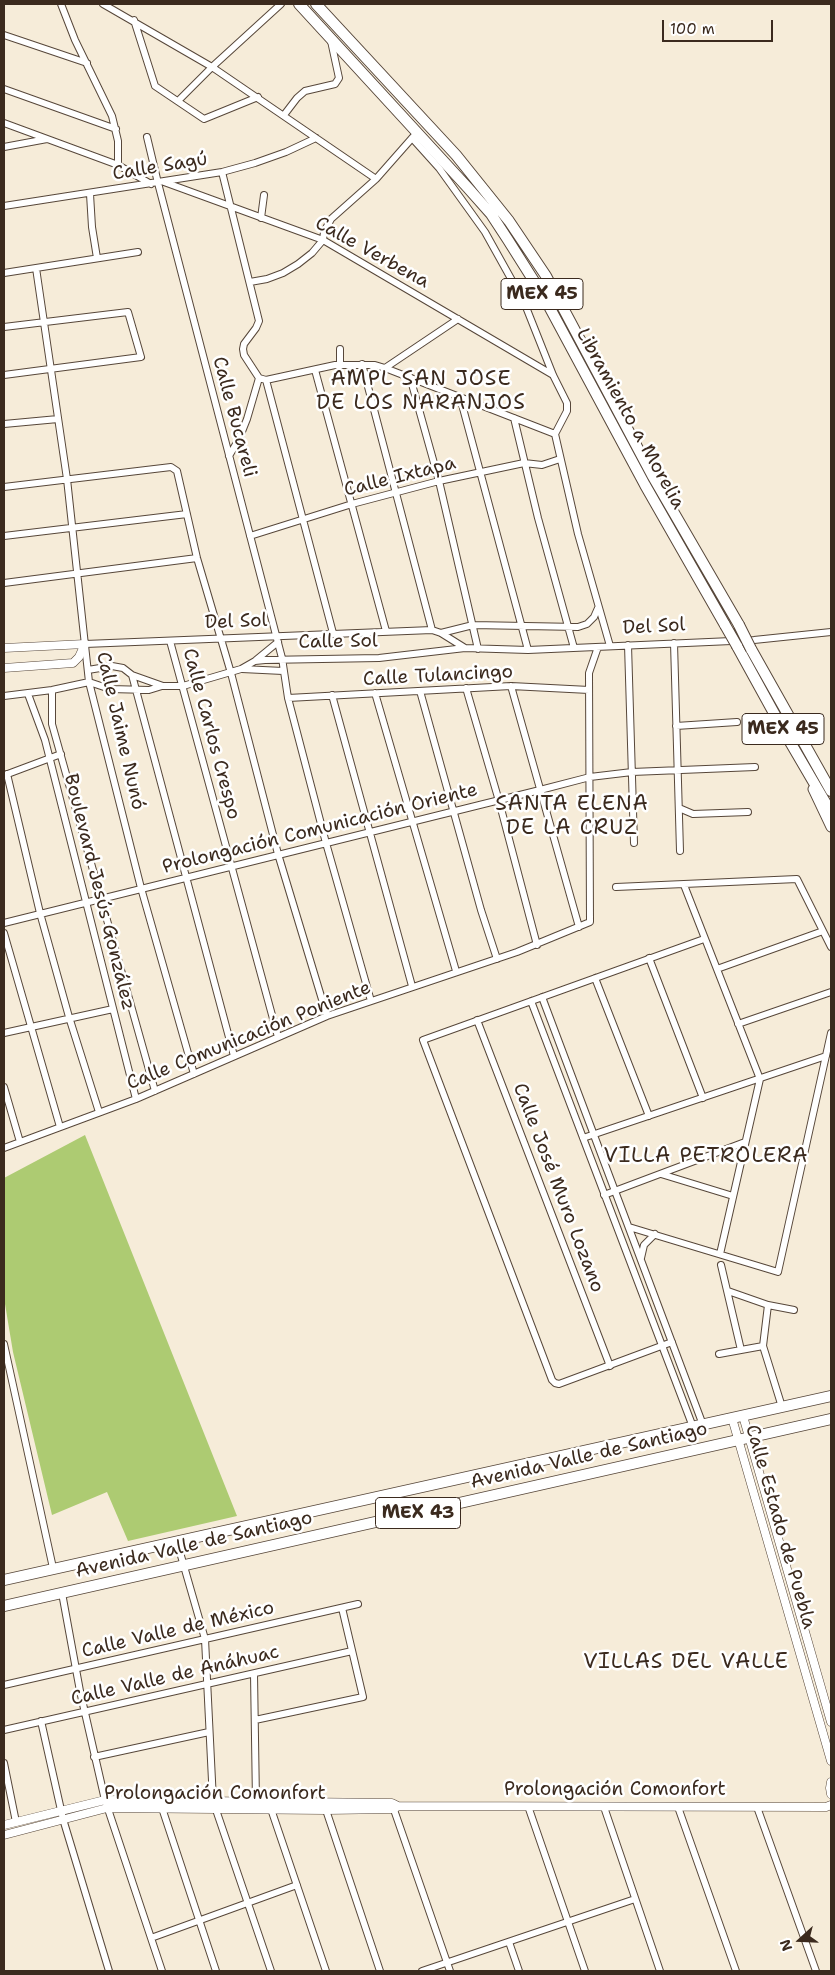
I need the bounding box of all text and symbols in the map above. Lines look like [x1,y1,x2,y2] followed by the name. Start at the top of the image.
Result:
[665,10,776,42] scale bar
[670,19,715,39] text: 100 m
[111,148,209,186] street label: Calle Sagú
[311,212,433,294] street label: Calle Verbena
[501,278,583,310] road number: MEX 45
[571,325,689,513] street label: Libramiento a Morelia
[207,354,261,480] street label: Calle Bucareli
[314,367,528,417] district label: AMPL SAN JOSE DE LOS NARANJOS
[342,452,458,502] street label: Calle Ixtapa
[204,610,268,634] street label: Del Sol
[622,614,686,640] street label: Del Sol
[298,630,378,654] street label: Calle Sol
[177,646,245,822] street label: Calle Carlos Crespo
[91,650,149,812] street label: Calle Jaime Nunó
[362,661,514,691] street label: Calle Tulancingo
[742,714,824,744] road number: MEX 45
[59,772,139,1012] street label: Boulevard Jesús González
[160,779,480,879] street label: Prolongación Comunicación Oriente
[494,792,650,842] district label: SANTA ELENA DE LA CRUZ
[124,976,374,1096] street label: Calle Comunicación Poniente
[508,1080,608,1296] street label: Calle José Muro Lozano
[602,1144,810,1170] district label: VILLA PETROLERA
[468,1418,710,1494] street label: Avenida Valle de Santiago
[740,1422,820,1632] street label: Calle Estado de Puebla
[376,1498,460,1529] road number: MEX 43
[73,1507,315,1583] street label: Avenida Valle de Santiago
[80,1597,276,1663] street label: Calle Valle de México
[69,1641,281,1711] street label: Calle Valle de Anáhuac
[581,1650,791,1676] district label: VILLAS DEL VALLE
[504,1779,726,1801] street label: Prolongación Comonfort
[104,1783,326,1805] street label: Prolongación Comonfort
[775,1915,825,1965] north arrow
[776,1937,796,1953] text: N

